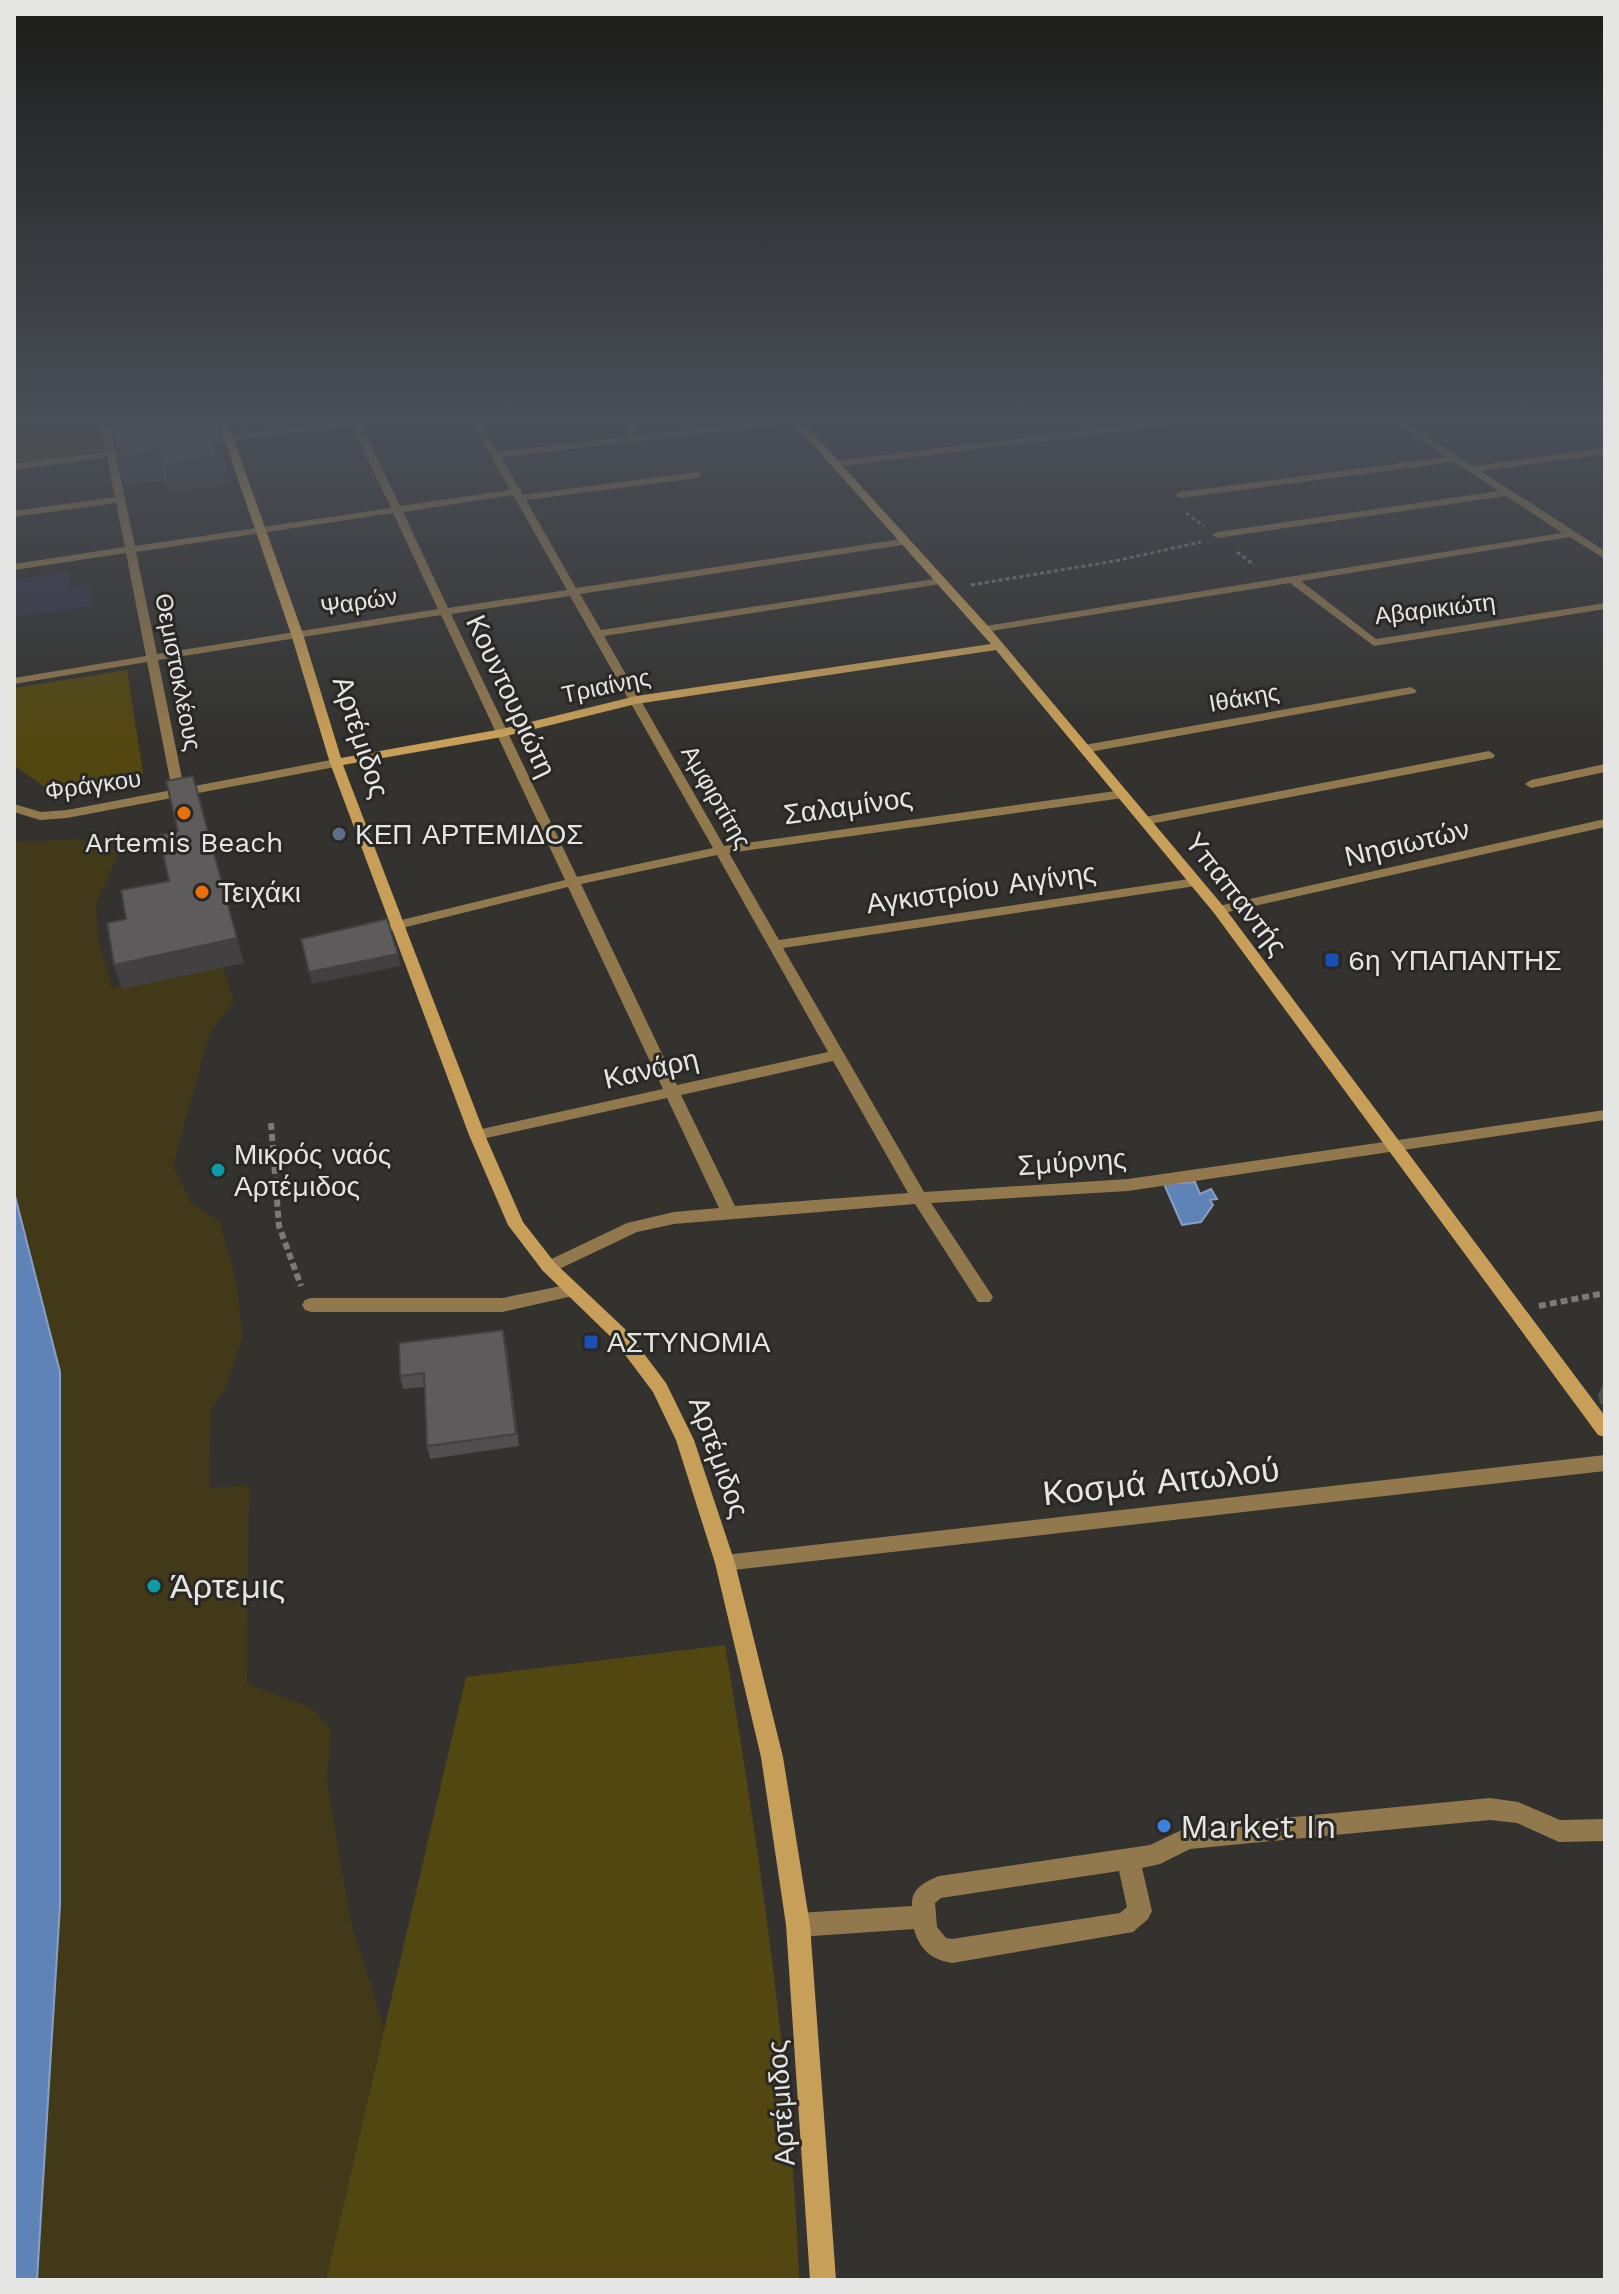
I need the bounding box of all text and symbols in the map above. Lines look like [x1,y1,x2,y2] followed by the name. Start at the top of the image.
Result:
[319,582,399,622] street label: Ψαρών
[1373,588,1497,630] street label: Αβαρικιώτη
[149,591,207,753] street label: Θεμιστοκλέους
[459,610,563,782] street label: Κουντουριώτη
[559,663,653,709] street label: Τριαίνης
[326,672,396,802] street label: Αρτέμιδος
[1207,678,1281,718] street label: Ιθάκης
[675,740,757,854] street label: Αμφιρτίτης
[43,764,143,806] street label: Φράγκου
[781,781,915,831] street label: Σαλαμίνος
[175,804,193,822] marker: Artemis Beach
[1341,813,1473,873] street label: Νησιωτών
[355,818,584,851] place label: ΚΕΠ ΑΡΤΕΜΙΔΟΣ
[330,825,348,843] marker: ΚΕΠ ΑΡΤΕΜΙΔΟΣ
[85,826,283,859] place label: Artemis Beach
[1178,826,1294,962] street label: Υπαπαντής
[864,856,1098,920] street label: Αγκιστρίου Αιγίνης
[218,876,301,909] place label: Τειχάκι
[193,883,211,901] marker: Τειχάκι
[1348,944,1561,977] place label: 6η ΥΠΑΠΑΝΤΗΣ
[1323,951,1341,969] marker: 6η ΥΠΑΠΑΝΤΗΣ
[600,1042,702,1096] street label: Κανάρη
[234,1138,391,1203] place label: Μικρός ναός Αρτέμιδος
[1016,1142,1128,1182] street label: Σμύρνης
[209,1161,227,1179] marker: Μικρός ναός Αρτέμιδος
[607,1326,771,1359] place label: ΑΣΤΥΝΟΜΙΑ
[582,1333,600,1351] marker: ΑΣΤΥΝΟΜΙΑ
[682,1392,756,1522] street label: Αρτέμιδος
[1041,1449,1281,1513] street label: Κοσμά Αιτωλού
[170,1566,285,1606] place label: Άρτεμις
[145,1577,163,1595] marker: Άρτεμις
[1180,1806,1337,1846] place label: Market In
[1155,1817,1173,1835] marker: Market In
[760,2039,802,2167] street label: Αρτέμιδος

